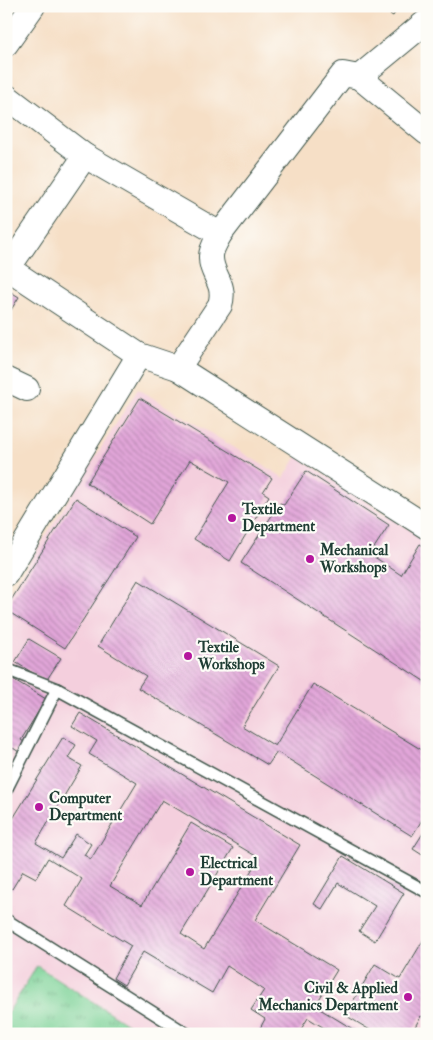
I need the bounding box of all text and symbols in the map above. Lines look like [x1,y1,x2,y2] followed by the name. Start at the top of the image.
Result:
[241,500,315,537] place label: Textile Department
[226,512,238,524] marker: Textile Department
[319,541,388,578] place label: Mechanical Workshops
[304,553,316,565] marker: Mechanical Workshops
[197,638,265,675] place label: Textile Workshops
[182,650,194,662] marker: Textile Workshops
[49,789,122,826] place label: Computer Department
[33,801,45,813] marker: Computer Department
[200,854,273,891] place label: Electrical Department
[184,866,196,878] marker: Electrical Department
[257,979,399,1016] place label: Civil & Applied Mechanics Department
[402,991,414,1003] marker: Civil & Applied Mechanics Department

